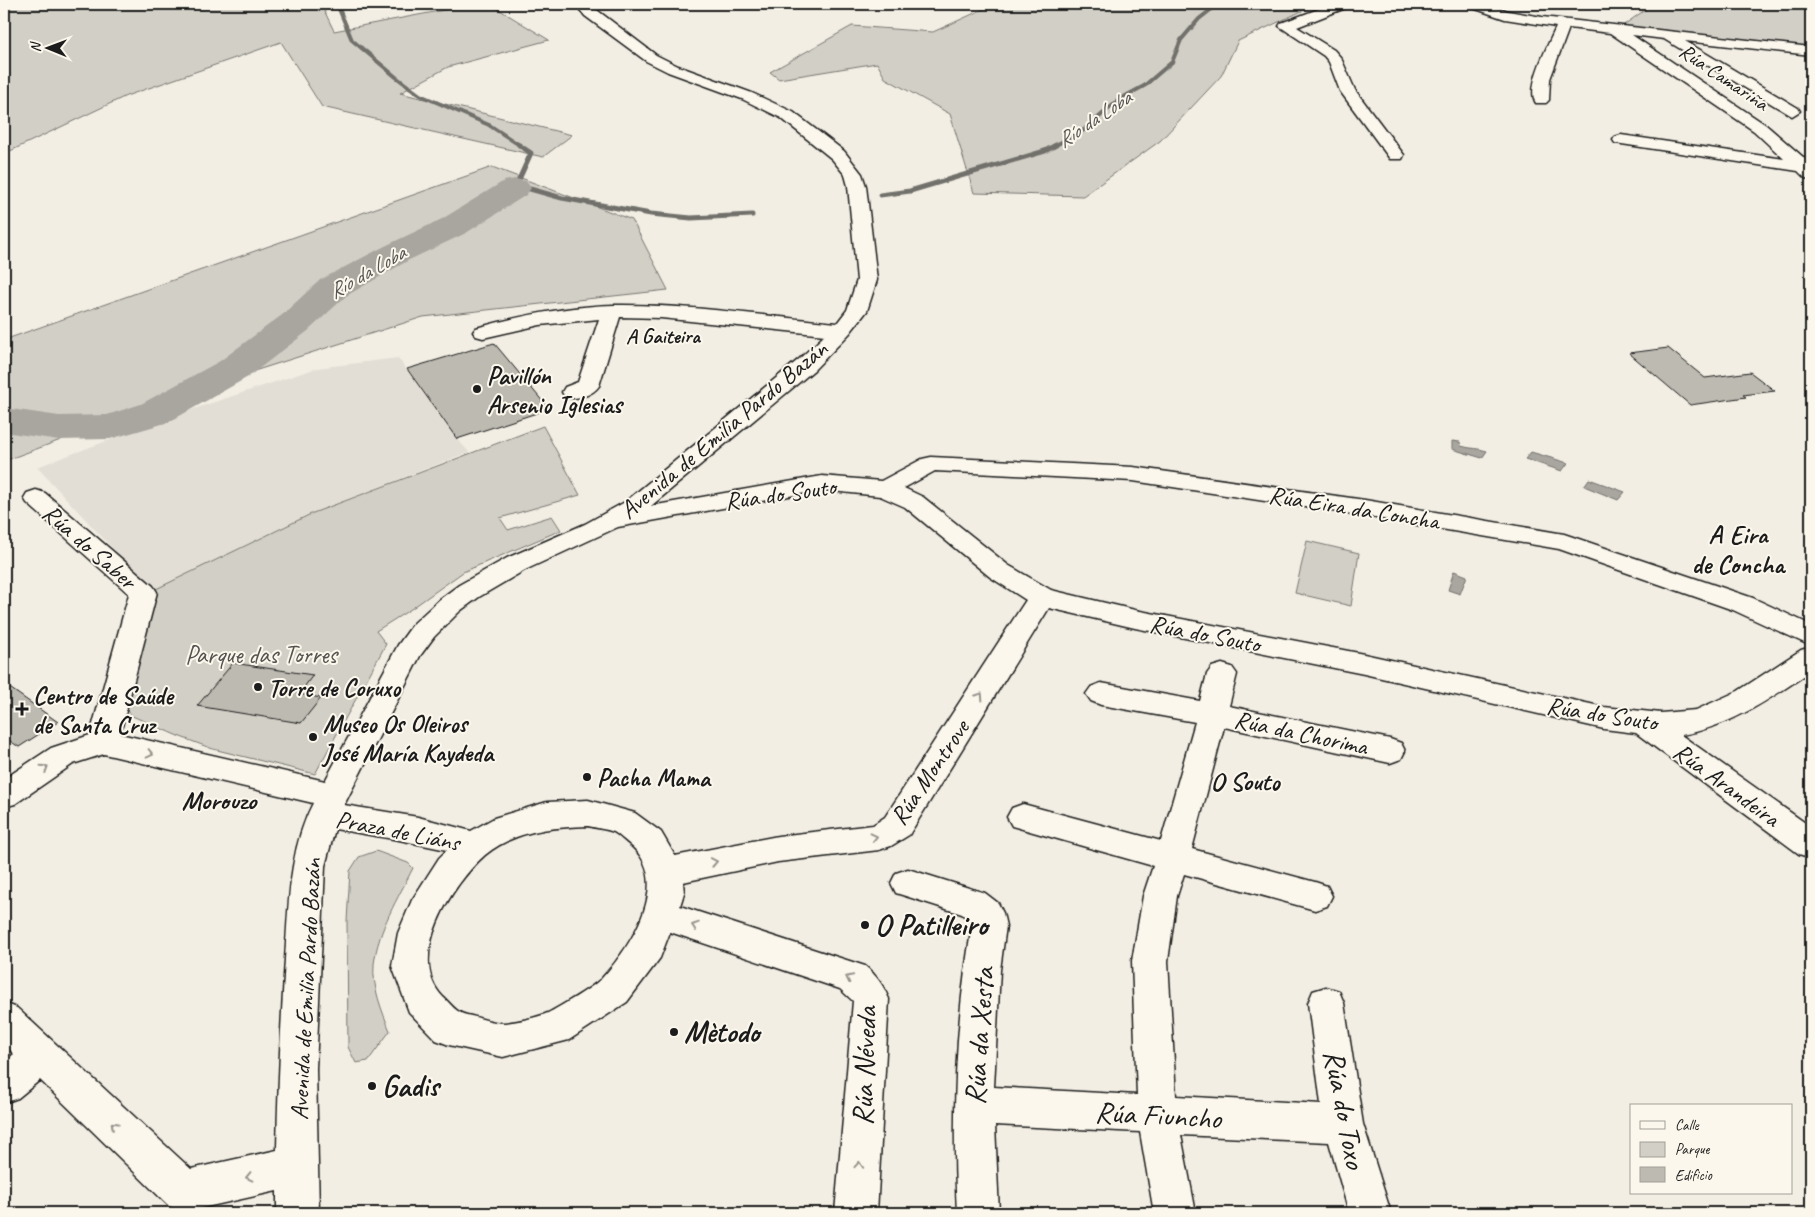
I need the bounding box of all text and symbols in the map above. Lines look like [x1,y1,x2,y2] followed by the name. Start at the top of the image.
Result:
[22,22,72,72] north arrow
[1674,38,1775,117] street label: Rúa Camariña
[27,41,44,52] text: N
[1052,84,1138,153] water label: Río da Loba
[324,239,411,304] water label: Río da Loba
[626,323,701,349] district label: A Gaiteira
[613,333,835,526] street label: Avenida de Emilia Pardo Bazán
[487,360,624,421] place label: Pavillón Arsenio Iglesias
[471,383,483,395] marker: Pavillón Arsenio Iglesias
[723,470,841,518] street label: Rúa do Souto
[1266,479,1444,538] street label: Rúa Eira da Concha
[36,497,145,598] street label: Rúa do Saber
[1692,518,1786,581] district label: A Eira de Concha
[1147,608,1266,661] street label: Rúa do Souto
[185,639,339,671] park label: Parque das Torres
[268,672,402,704] place label: Torre de Coruxo
[33,680,175,741] place label: Centro de Saúde de Santa Cruz
[252,681,264,693] marker: Torre de Coruxo
[1544,689,1663,739] street label: Rúa do Souto
[973,692,983,701] one-way arrow
[15,702,29,716] marker: Centro de Saúde de Santa Cruz
[1231,703,1372,763] street label: Rúa da Chorima
[321,708,495,769] place label: Museo Os Oleiros José María Kaydeda
[883,712,978,831] street label: Rúa Montrove
[307,731,319,743] marker: Museo Os Oleiros José María Kaydeda
[1667,735,1788,835] street label: Rúa Arandeira
[146,748,155,759] one-way arrow
[597,762,712,794] place label: Pacha Mama
[39,765,48,774] one-way arrow
[1210,765,1281,798] district label: O Souto
[581,771,593,783] marker: Pacha Mama
[182,784,258,817] district label: Morouzo
[333,803,465,859] street label: Praza de Liáns
[870,832,878,843] one-way arrow
[283,857,329,1121] street label: Avenida de Emilia Pardo Bazán
[709,857,718,868] one-way arrow
[875,906,991,944] place label: O Patilleiro
[859,919,871,931] marker: O Patilleiro
[691,922,700,932] one-way arrow
[955,964,1003,1106] street label: Rúa da Xesta
[845,974,854,984] one-way arrow
[843,1004,885,1126] street label: Rúa Néveda
[684,1013,762,1051] place label: Mètodo
[668,1026,680,1038] marker: Mètodo
[1315,1046,1375,1173] street label: Rúa do Toxo
[382,1067,442,1105] place label: Gadis
[366,1080,378,1092] marker: Gadis
[1094,1093,1223,1137] street label: Rúa Fiuncho
[1630,1104,1792,1194] legend
[1675,1116,1700,1135] text: Calle
[111,1122,120,1131] one-way arrow
[1675,1140,1711,1159] text: Parque
[854,1160,865,1168] one-way arrow
[1675,1166,1713,1185] text: Edificio
[246,1172,254,1182] one-way arrow

